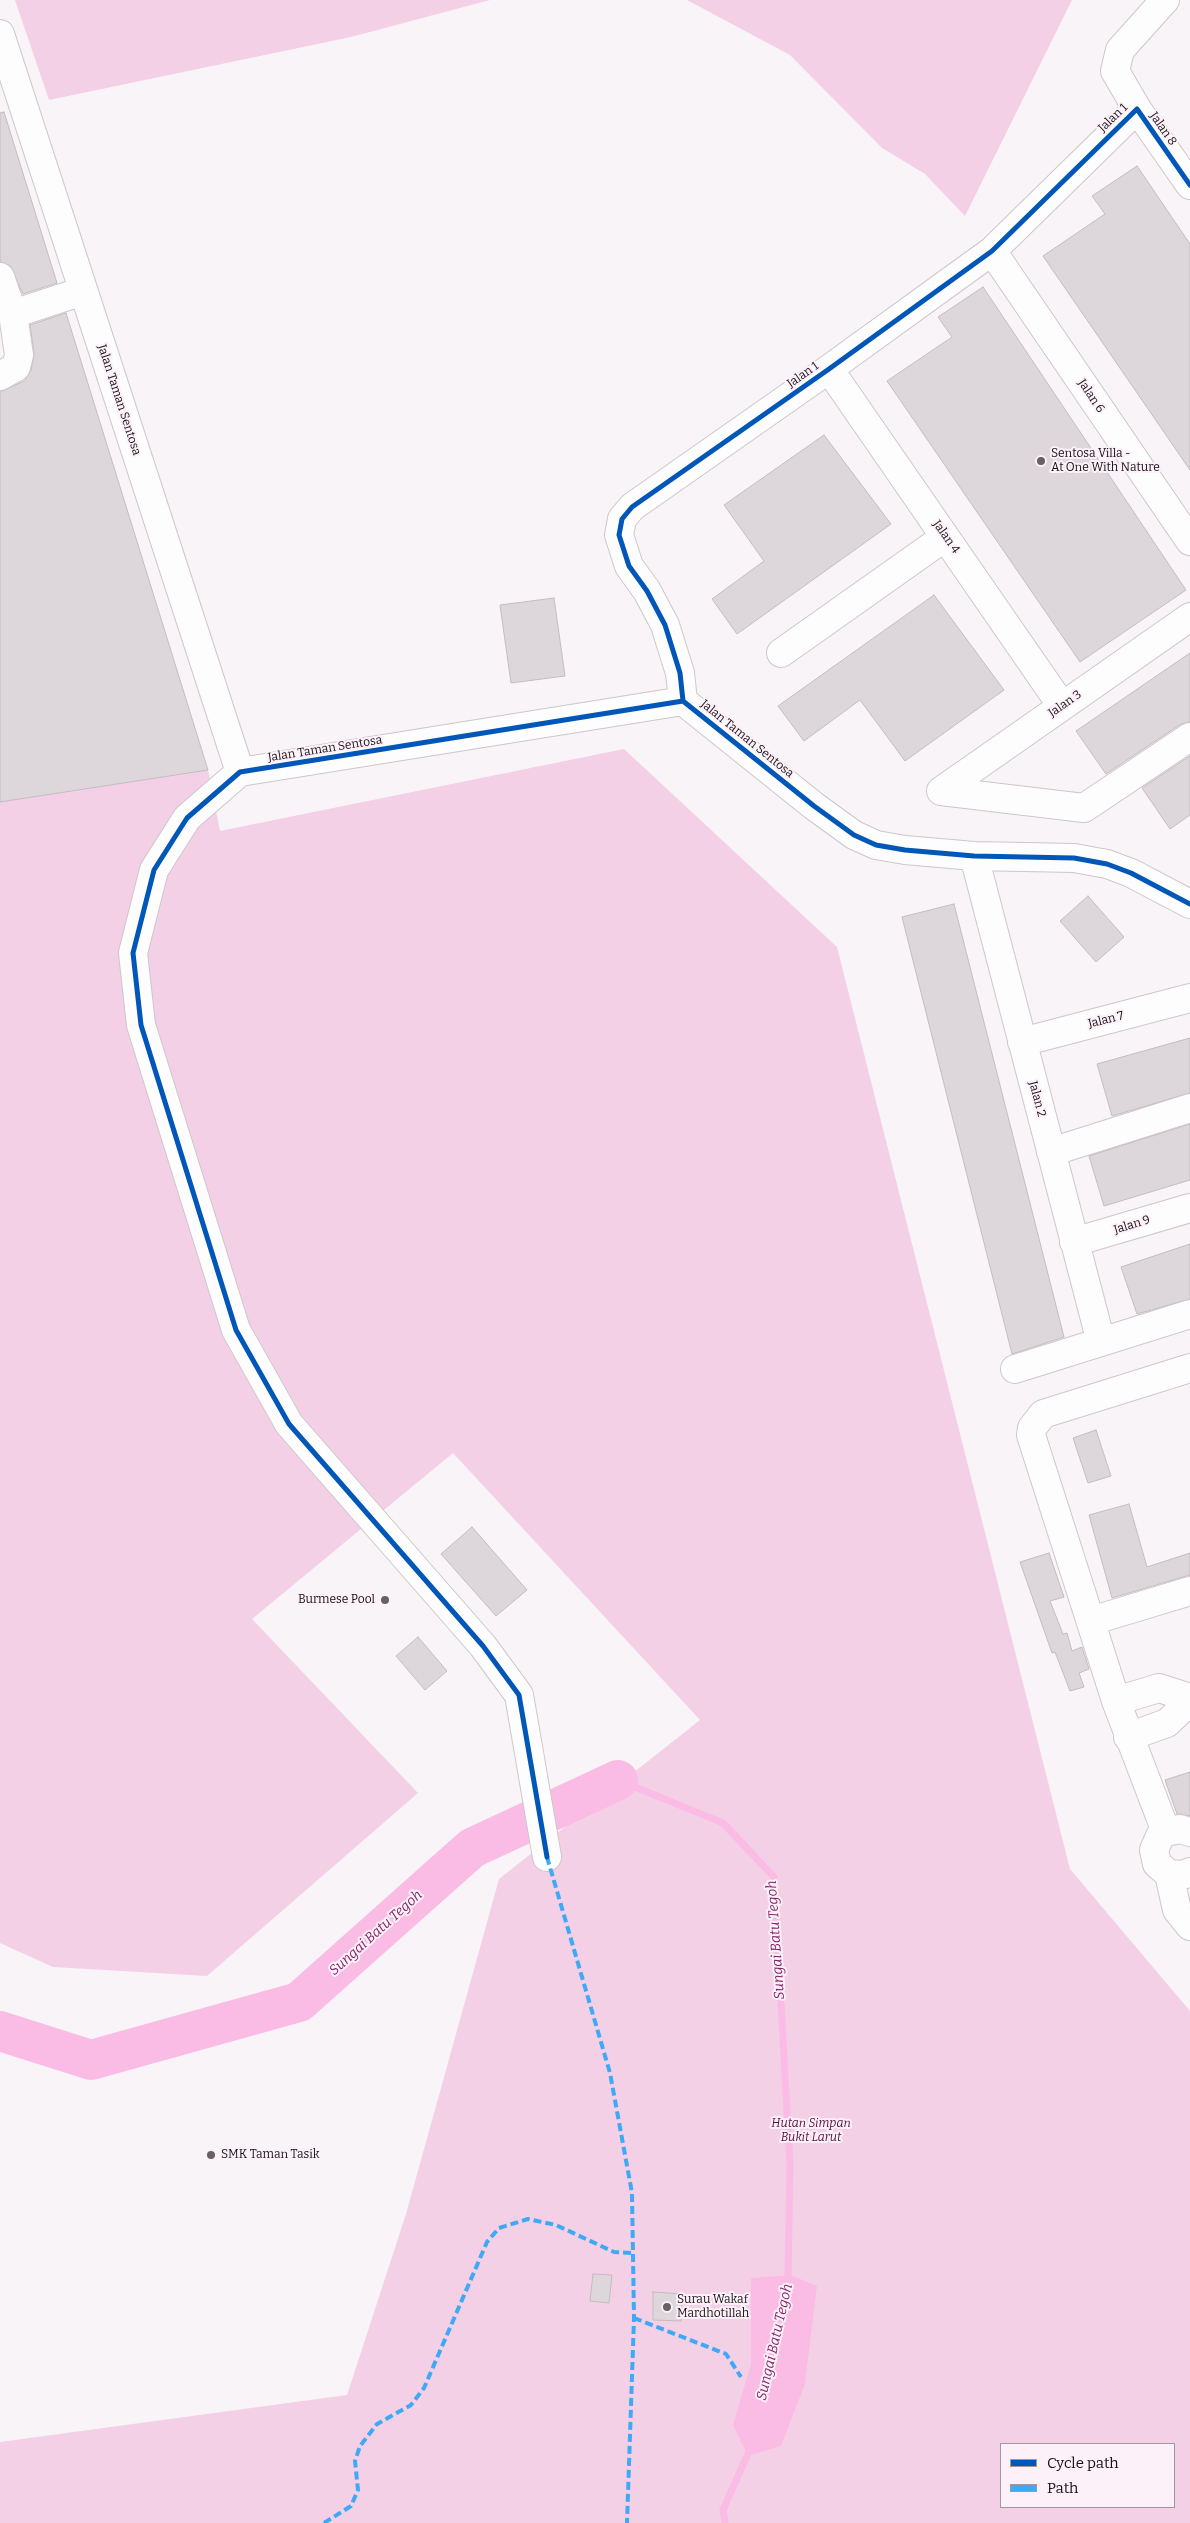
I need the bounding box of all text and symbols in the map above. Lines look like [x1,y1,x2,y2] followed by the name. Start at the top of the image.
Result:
[1095,101,1131,135] street label: Jalan 1
[1146,110,1180,148] street label: Jalan 8
[94,343,144,457] street label: Jalan Taman Sentosa
[785,359,821,391] street label: Jalan 1
[1075,377,1107,415] street label: Jalan 6
[1051,447,1160,475] place label: Sentosa Villa - At One With Nature
[1035,455,1047,467] marker: Sentosa Villa - At One With Nature
[929,518,963,556] street label: Jalan 4
[1046,687,1084,721] street label: Jalan 3
[698,697,796,781] street label: Jalan Taman Sentosa
[267,733,383,765] street label: Jalan Taman Sentosa
[1087,1009,1125,1031] street label: Jalan 7
[1025,1079,1049,1119] street label: Jalan 2
[1112,1213,1152,1237] street label: Jalan 9
[298,1593,375,1607] place label: Burmese Pool
[379,1594,391,1606] marker: Burmese Pool
[763,1880,789,2000] water label: Sungai Batu Tegoh
[326,1887,426,1979] water label: Sungai Batu Tegoh
[771,2117,851,2145] park label: Hutan Simpan Bukit Larut
[221,2148,320,2162] place label: SMK Taman Tasik
[205,2149,217,2161] marker: SMK Taman Tasik
[753,2282,797,2402] water label: Sungai Batu Tegoh
[677,2293,749,2321] place label: Surau Wakaf Mardhotillah
[661,2301,673,2313] marker: Surau Wakaf Mardhotillah
[1000,2443,1175,2508] legend
[1047,2454,1119,2472] text: Cycle path
[1047,2479,1078,2497] text: Path

